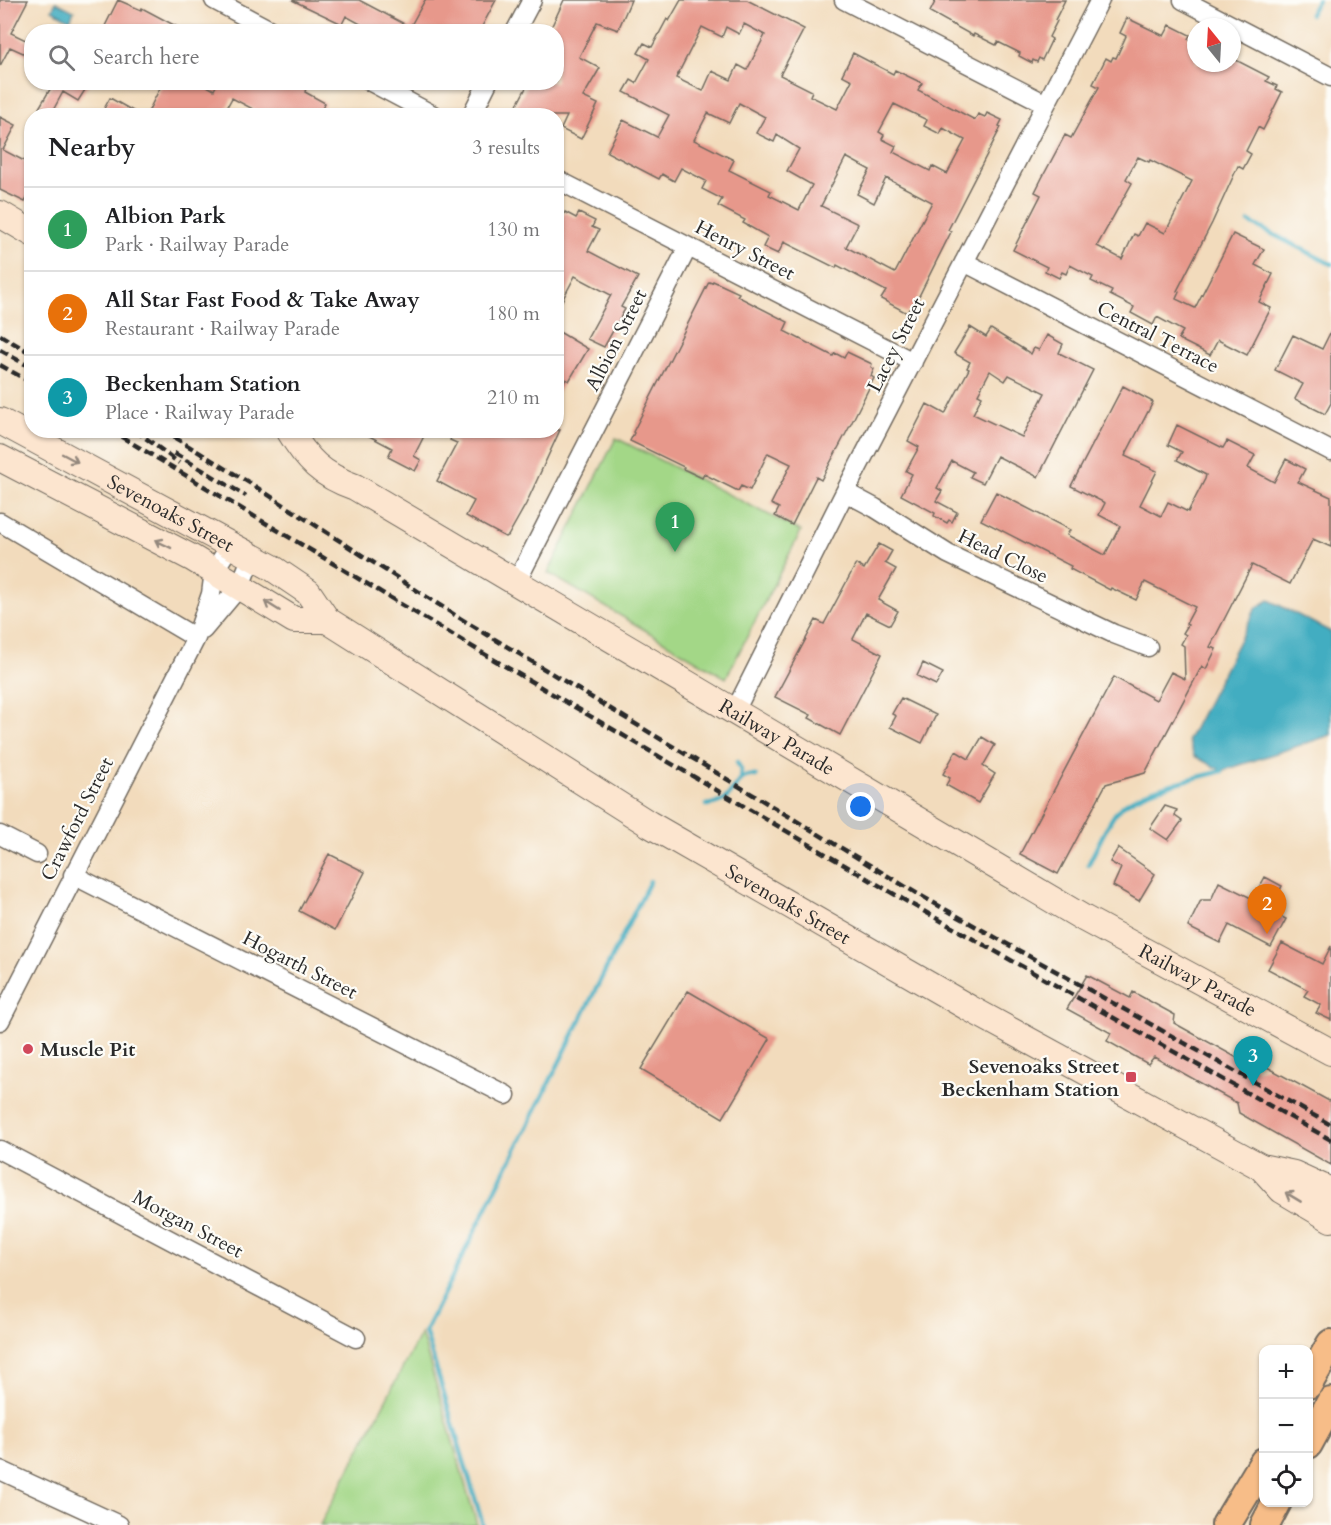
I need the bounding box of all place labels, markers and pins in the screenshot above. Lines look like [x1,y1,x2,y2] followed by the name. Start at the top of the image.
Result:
[656,502,694,552] pin: 1
[1248,884,1286,934] pin: 2
[40,1036,135,1063] place label: Muscle Pit
[1234,1036,1272,1086] pin: 3
[21,1042,35,1056] marker: Muscle Pit
[941,1053,1119,1103] place label: Sevenoaks Street Beckenham Station
[1124,1070,1138,1084] marker: Sevenoaks Street Beckenham Station

